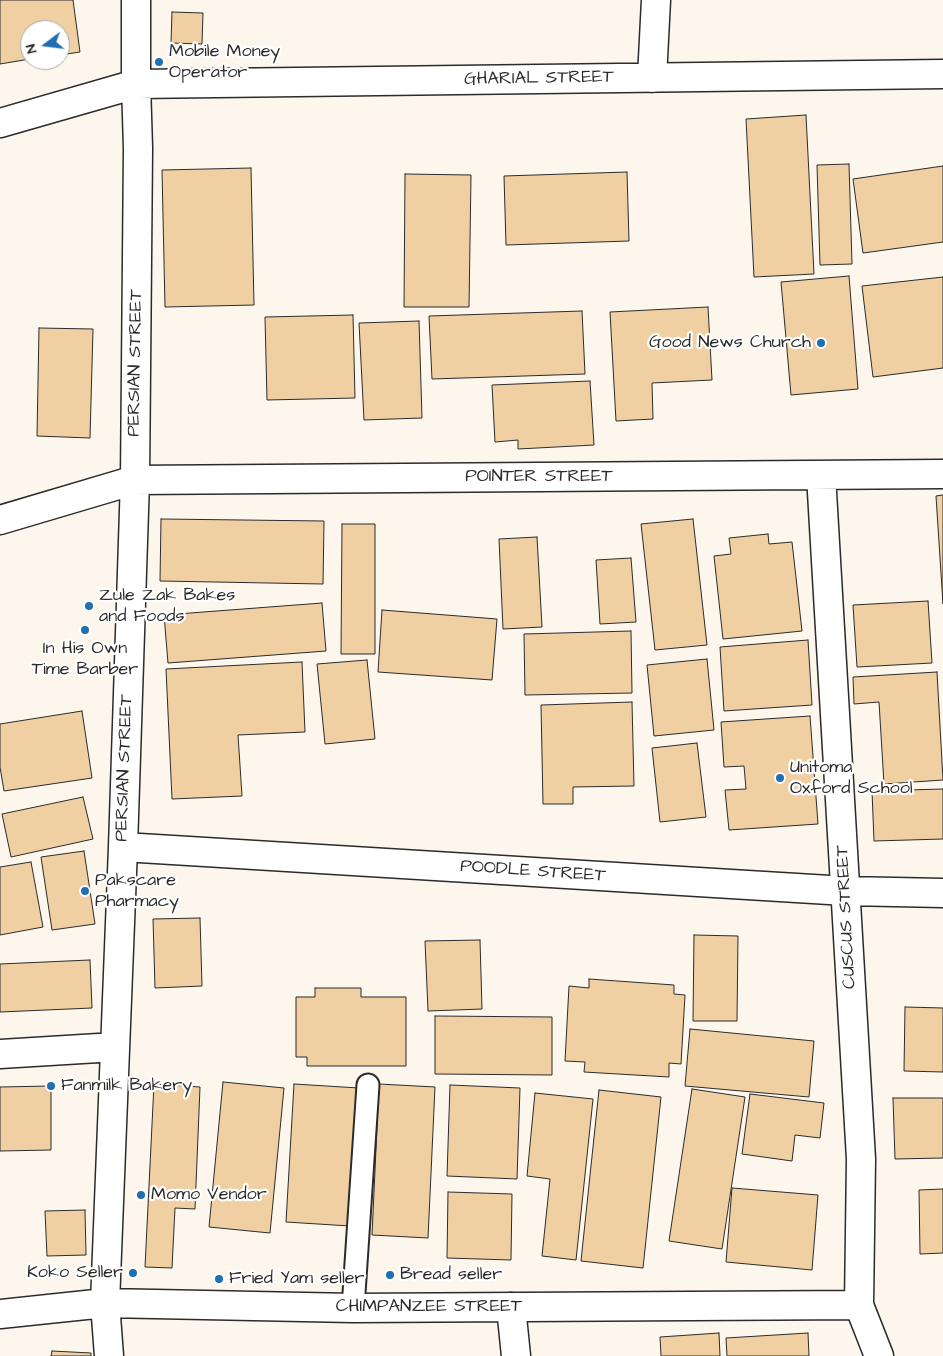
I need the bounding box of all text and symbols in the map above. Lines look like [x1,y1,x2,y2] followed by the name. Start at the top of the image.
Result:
[20,20,70,70] north arrow
[169,41,280,84] place label: Mobile Money Operator
[21,42,42,55] text: N
[153,56,165,68] marker: Mobile Money Operator
[464,67,614,91] street label: GHARIAL STREET
[124,289,148,437] street label: PERSIAN STREET
[649,332,811,354] place label: Good News Church
[815,337,827,349] marker: Good News Church
[465,466,613,488] street label: POINTER STREET
[99,585,235,628] place label: Zule Zak Bakes and Foods
[83,600,95,612] marker: Zule Zak Bakes and Foods
[79,624,91,636] marker: In His Own Time Barber
[32,638,138,681] place label: In His Own Time Barber
[112,694,138,842] street label: PERSIAN STREET
[790,757,913,800] place label: Unitoma Oxford School
[774,772,786,784] marker: Unitoma Oxford School
[832,844,862,990] street label: CUSCUS STREET
[460,856,606,888] street label: POODLE STREET
[95,870,179,912] place label: Pakscare Pharmacy
[79,885,91,897] marker: Pakscare Pharmacy
[61,1075,192,1097] place label: Fanmilk Bakery
[45,1080,57,1092] marker: Fanmilk Bakery
[151,1184,267,1206] place label: Momo Vendor
[135,1189,147,1201] marker: Momo Vendor
[27,1262,123,1284] place label: Koko Seller
[400,1264,502,1286] place label: Bread seller
[127,1267,139,1279] marker: Koko Seller
[229,1268,364,1290] place label: Fried Yam seller
[384,1269,396,1281] marker: Bread seller
[213,1273,225,1285] marker: Fried Yam seller
[336,1296,522,1318] street label: CHIMPANZEE STREET

